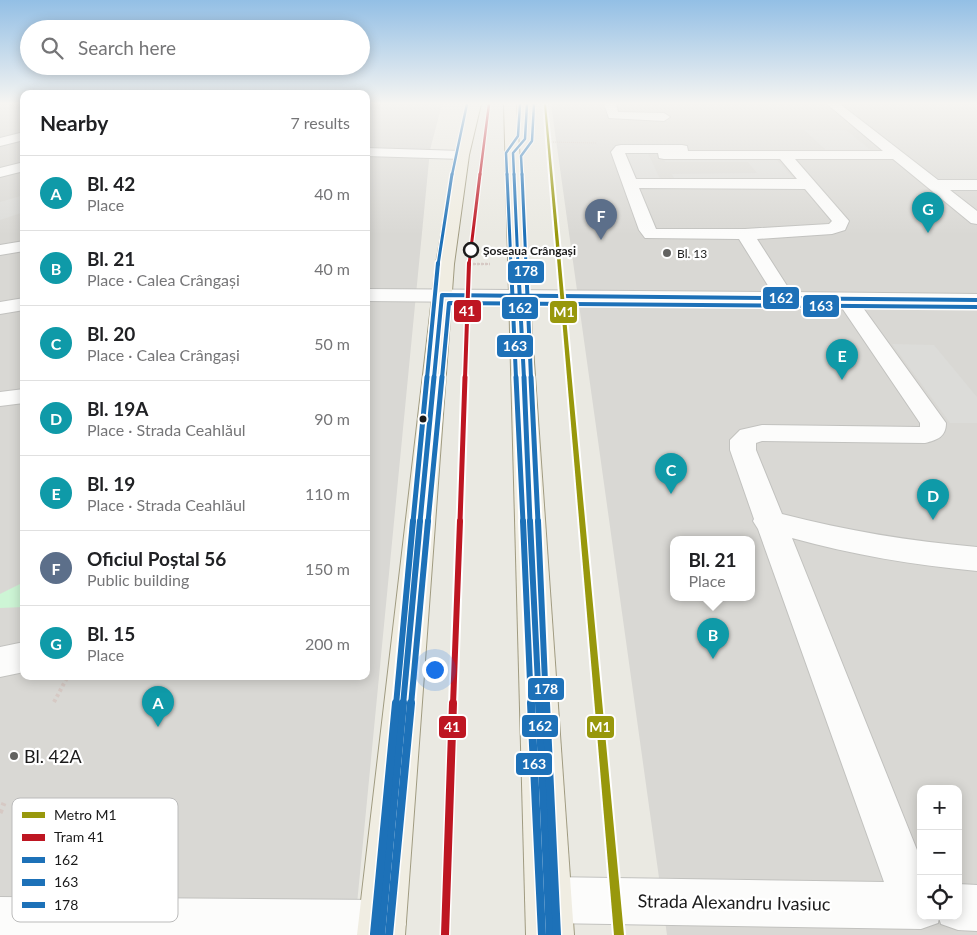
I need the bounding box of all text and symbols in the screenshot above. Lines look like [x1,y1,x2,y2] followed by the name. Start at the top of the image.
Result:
[20,20,370,75] search box
[38,34,66,62] icon: search
[78,36,176,59] text: Search here
[40,110,108,135] text: Nearby
[290,113,350,132] text: 7 results
[87,172,135,195] text: Bl. 42
[50,184,62,203] text: A
[314,184,350,203] text: 40 m
[912,192,944,233] pin: G
[87,195,124,214] text: Place
[585,199,617,240] pin: F
[463,242,479,258] marker: Șoseaua Crângași
[483,243,576,258] place label: Șoseaua Crângași
[677,246,707,261] place label: Bl. 13
[87,247,135,270] text: Bl. 21
[661,247,673,259] marker: Bl. 13
[51,259,61,278] text: B
[314,259,350,278] text: 40 m
[507,260,545,284] line badge: 178
[514,262,538,279] text: 178
[87,270,240,289] text: Place · Calea Crângași
[762,286,800,310] line badge: 162
[769,289,793,306] text: 162
[802,294,840,318] line badge: 163
[501,296,539,320] line badge: 162
[809,297,833,314] text: 163
[453,299,482,323] line badge: 41
[508,299,532,316] text: 162
[549,300,578,324] line badge: M1
[459,302,475,319] text: 41
[553,303,575,320] text: M1
[87,322,135,345] text: Bl. 20
[51,334,61,353] text: C
[314,334,350,353] text: 50 m
[496,334,534,358] line badge: 163
[503,337,527,354] text: 163
[826,339,858,380] pin: E
[87,345,240,364] text: Place · Calea Crângași
[87,397,148,420] text: Bl. 19A
[50,409,62,428] text: D
[314,409,350,428] text: 90 m
[418,414,428,424] unlabelled marker
[87,420,246,439] text: Place · Strada Ceahlăul
[655,453,687,494] pin: C
[87,472,135,495] text: Bl. 19
[917,479,949,520] pin: D
[51,484,61,503] text: E
[305,484,350,503] text: 110 m
[87,495,246,514] text: Place · Strada Ceahlăul
[670,536,755,601] popup
[87,547,226,570] text: Oficiul Poștal 56
[688,548,737,571] text: Bl. 21
[51,559,61,578] text: F
[305,559,350,578] text: 150 m
[87,570,189,589] text: Public building
[688,571,726,590] text: Place
[697,618,729,659] pin: B
[87,622,135,645] text: Bl. 15
[50,634,62,653] text: G
[305,634,350,653] text: 200 m
[87,645,124,664] text: Place
[422,657,448,683] your location
[527,677,565,701] line badge: 178
[534,680,558,697] text: 178
[142,686,174,727] pin: A
[521,714,559,738] line badge: 162
[438,715,467,739] line badge: 41
[586,715,615,739] line badge: M1
[528,717,552,734] text: 162
[444,718,460,735] text: 41
[589,718,611,735] text: M1
[24,745,82,767] place label: Bl. 42A
[8,750,20,762] marker: Bl. 42A
[515,752,553,776] line badge: 163
[522,755,546,772] text: 163
[917,785,962,920] map controls
[917,785,962,830] button: +
[12,798,178,922] legend
[54,806,117,823] text: Metro M1
[54,828,104,845] text: Tram 41
[917,830,962,875] button: −
[54,851,78,868] text: 162
[54,873,78,890] text: 163
[917,875,962,920] button: locate
[637,889,831,915] street label: Strada Alexandru Ivasiuc
[54,896,78,913] text: 178

